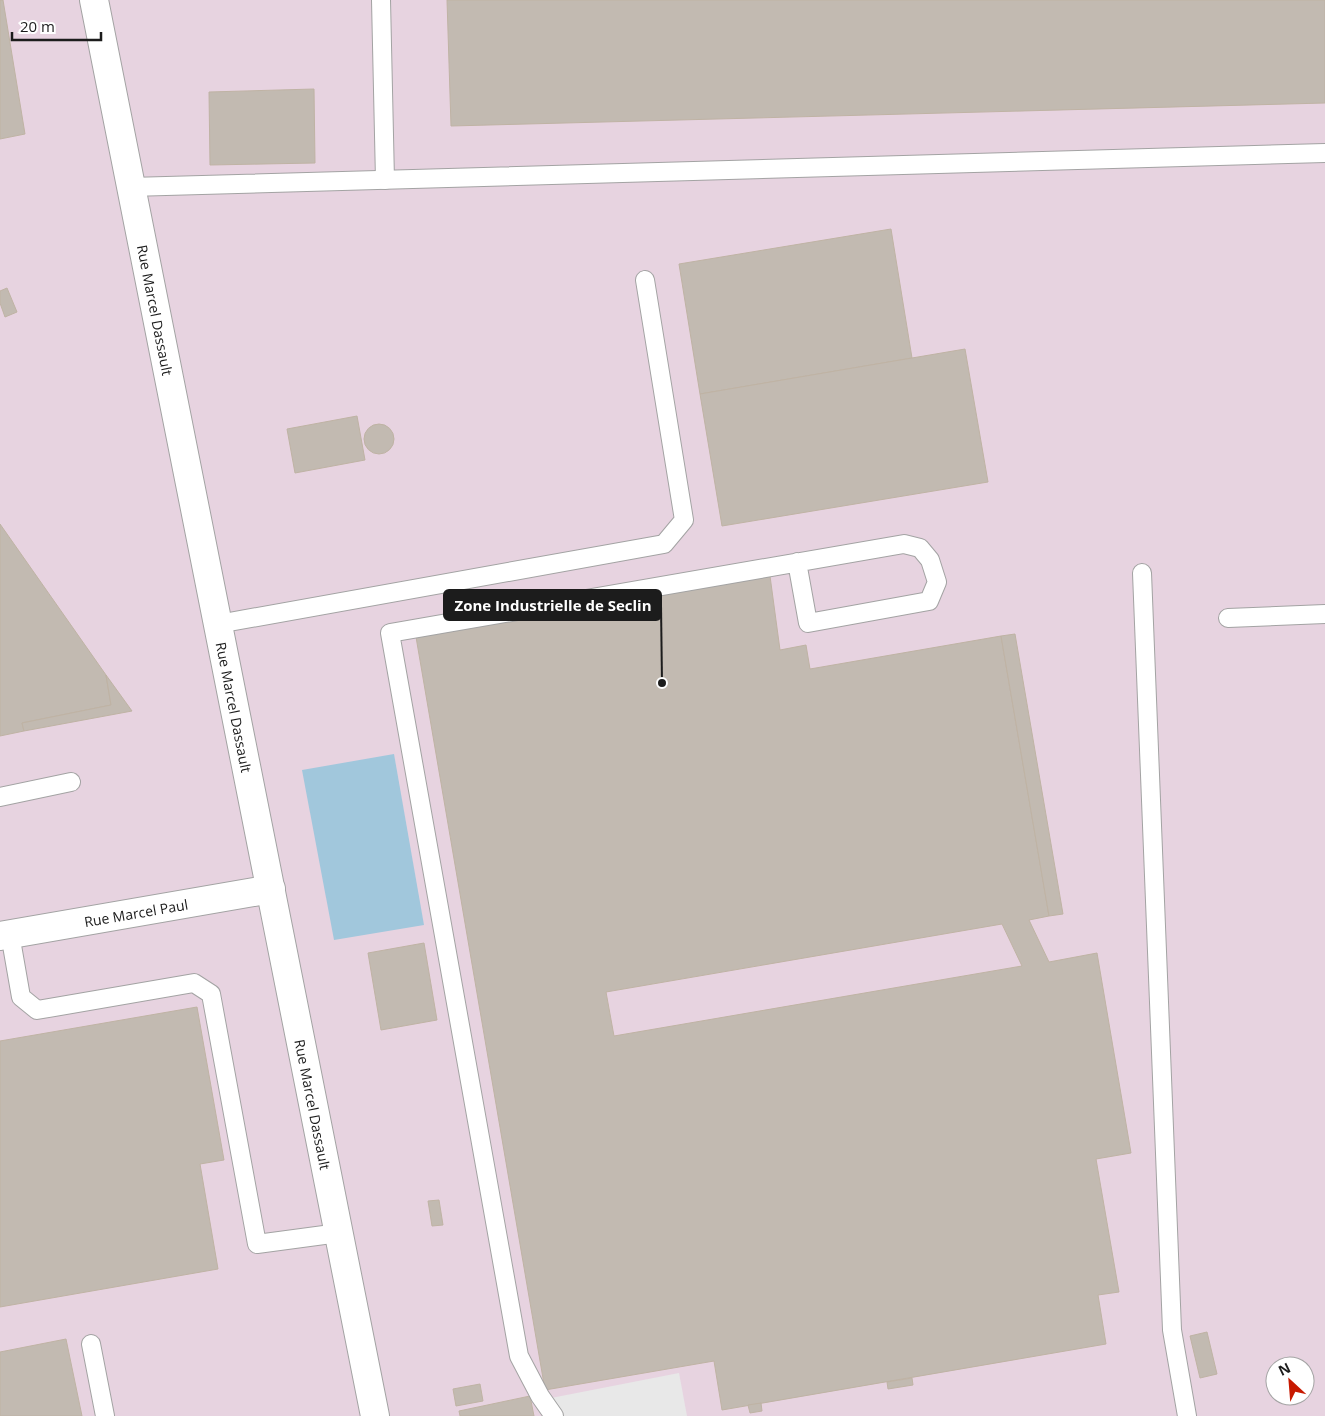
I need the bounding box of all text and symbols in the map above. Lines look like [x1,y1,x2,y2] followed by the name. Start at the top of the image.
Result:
[12,10,101,42] scale bar
[20,16,55,36] text: 20 m
[133,243,178,377] street label: Rue Marcel Dassault
[444,590,661,620] callout: Zone Industrielle de Seclin
[455,595,652,615] text: Zone Industrielle de Seclin
[212,640,257,774] street label: Rue Marcel Dassault
[83,894,189,931] street label: Rue Marcel Paul
[291,1037,335,1171] street label: Rue Marcel Dassault
[1265,1356,1315,1406] north arrow
[1275,1358,1293,1380] text: N

